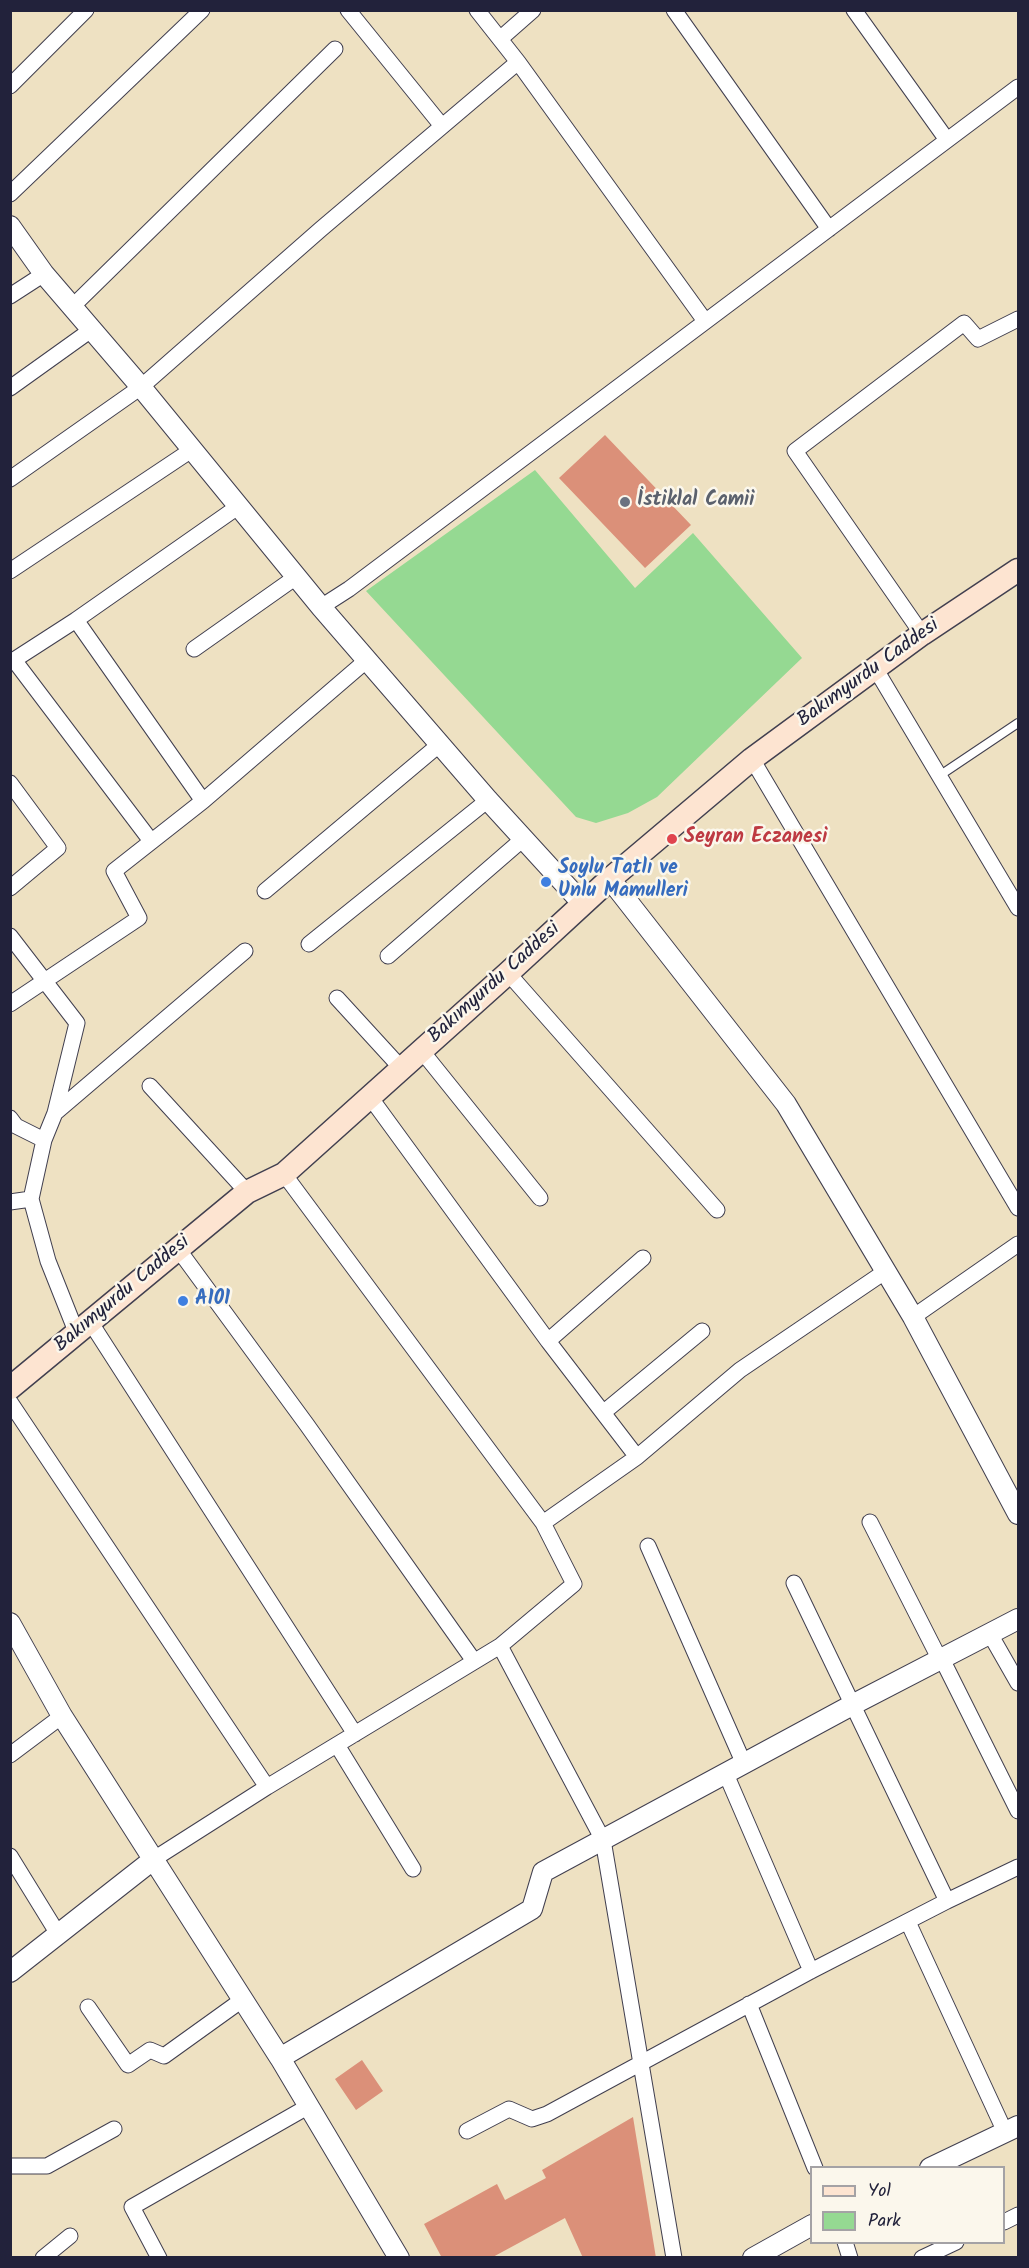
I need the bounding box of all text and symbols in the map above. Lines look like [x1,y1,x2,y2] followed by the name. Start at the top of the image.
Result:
[637,490,754,514] place label: İstiklal Camii
[618,495,632,509] marker: İstiklal Camii
[793,614,945,734] street label: Bakımyurdu Caddesi
[684,827,827,851] place label: Seyran Eczanesi
[665,832,679,846] marker: Seyran Eczanesi
[558,858,688,905] place label: Soylu Tatlı ve Unlu Mamulleri
[539,875,553,889] marker: Soylu Tatlı ve Unlu Mamulleri
[424,918,566,1050] street label: Bakımyurdu Caddesi
[50,1231,196,1359] street label: Bakımyurdu Caddesi
[195,1289,230,1313] place label: A101
[176,1294,190,1308] marker: A101
[810,2166,1005,2244] legend
[868,2177,891,2206] text: Yol
[868,2207,901,2236] text: Park

